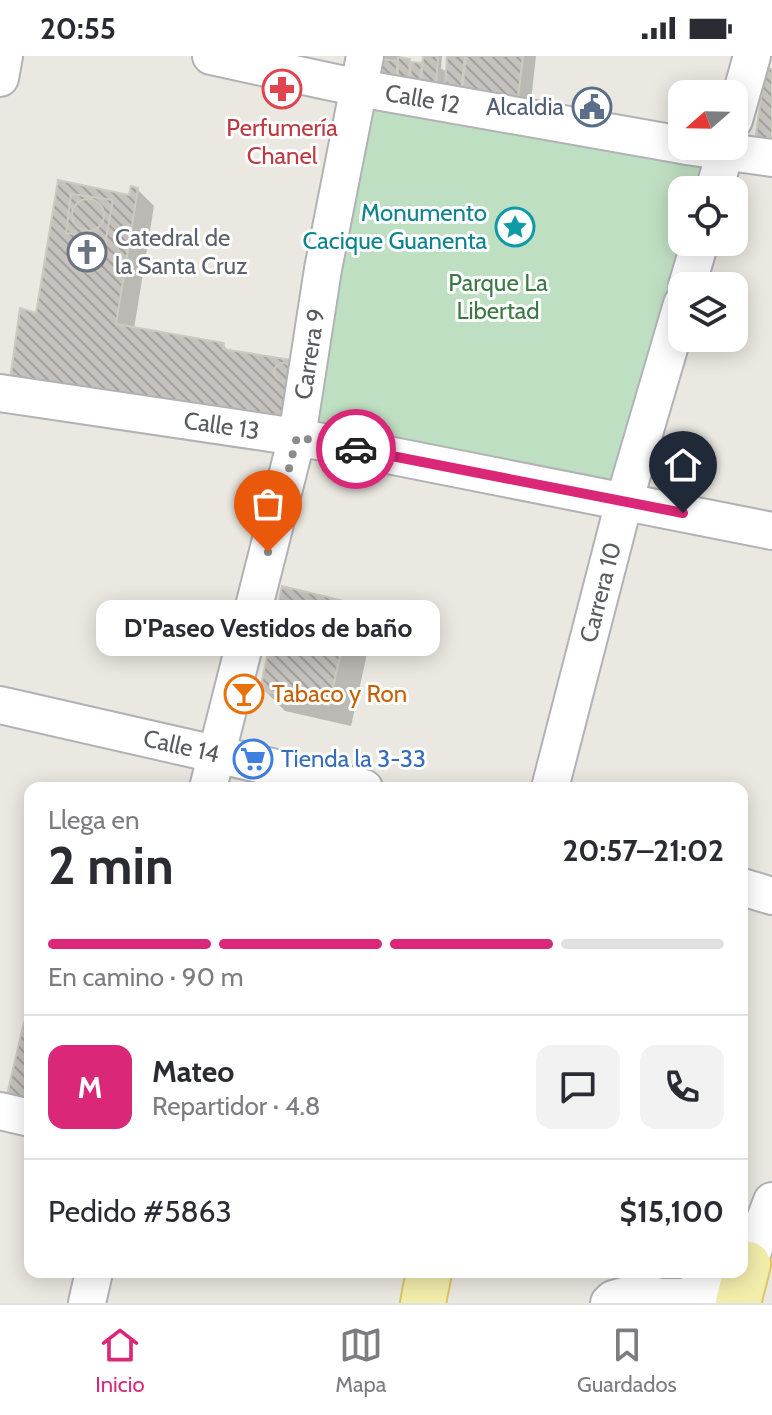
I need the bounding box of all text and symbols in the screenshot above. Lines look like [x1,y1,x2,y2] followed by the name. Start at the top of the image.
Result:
[40,10,116,47] text: 20:55
[261,68,303,110] pharmacy icon: Perfumería Chanel
[383,78,462,120] street label: Calle 12
[668,80,748,160] north arrow
[668,80,748,352] map controls
[571,86,613,128] public building icon: Alcaldia
[486,92,564,121] place label: Alcaldia
[226,113,338,170] place label: Perfumería Chanel
[668,176,748,256] button: locate
[302,198,487,255] place label: Monumento Cacique Guanenta
[494,206,536,248] place icon: Monumento Cacique Guanenta
[115,223,247,280] place label: Catedral de la Santa Cruz
[66,231,108,273] church icon: Catedral de la Santa Cruz
[448,268,548,325] park label: Parque La Libertad
[668,272,748,352] button: layers
[288,307,331,401] street label: Carrera 9
[182,405,261,445] street label: Calle 13
[316,409,396,489] courier
[334,427,378,471] icon: car
[649,431,717,513] pin
[661,443,705,487] icon: home
[234,470,302,552] pin
[246,482,290,526] icon: bag
[573,539,627,646] street label: Carrera 10
[96,600,440,656] callout: D'Paseo Vestidos de baño
[124,612,412,644] text: D'Paseo Vestidos de baño
[223,673,265,715] bar icon: Tabaco y Ron
[272,679,407,708] place label: Tabaco y Ron
[141,723,222,769] street label: Calle 14
[232,738,274,780] supermarket icon: Tienda la 3-33
[281,744,426,773] place label: Tienda la 3-33
[48,804,139,836] text: Llega en
[562,832,724,869] text: 20:57–21:02
[48,834,174,897] text: 2 min
[48,961,243,993] text: En camino · 90 m
[536,1045,620,1129] button: chat
[640,1045,724,1129] button: phone
[152,1053,234,1090] text: Mateo
[78,1069,103,1106] text: M
[152,1090,321,1122] text: Repartidor · 4.8
[48,1193,232,1230] text: Pedido #5863
[620,1193,724,1230] text: $15,100
[95,1323,145,1398] tab: Inicio
[335,1323,386,1398] tab: Mapa
[577,1323,677,1398] tab: Guardados

